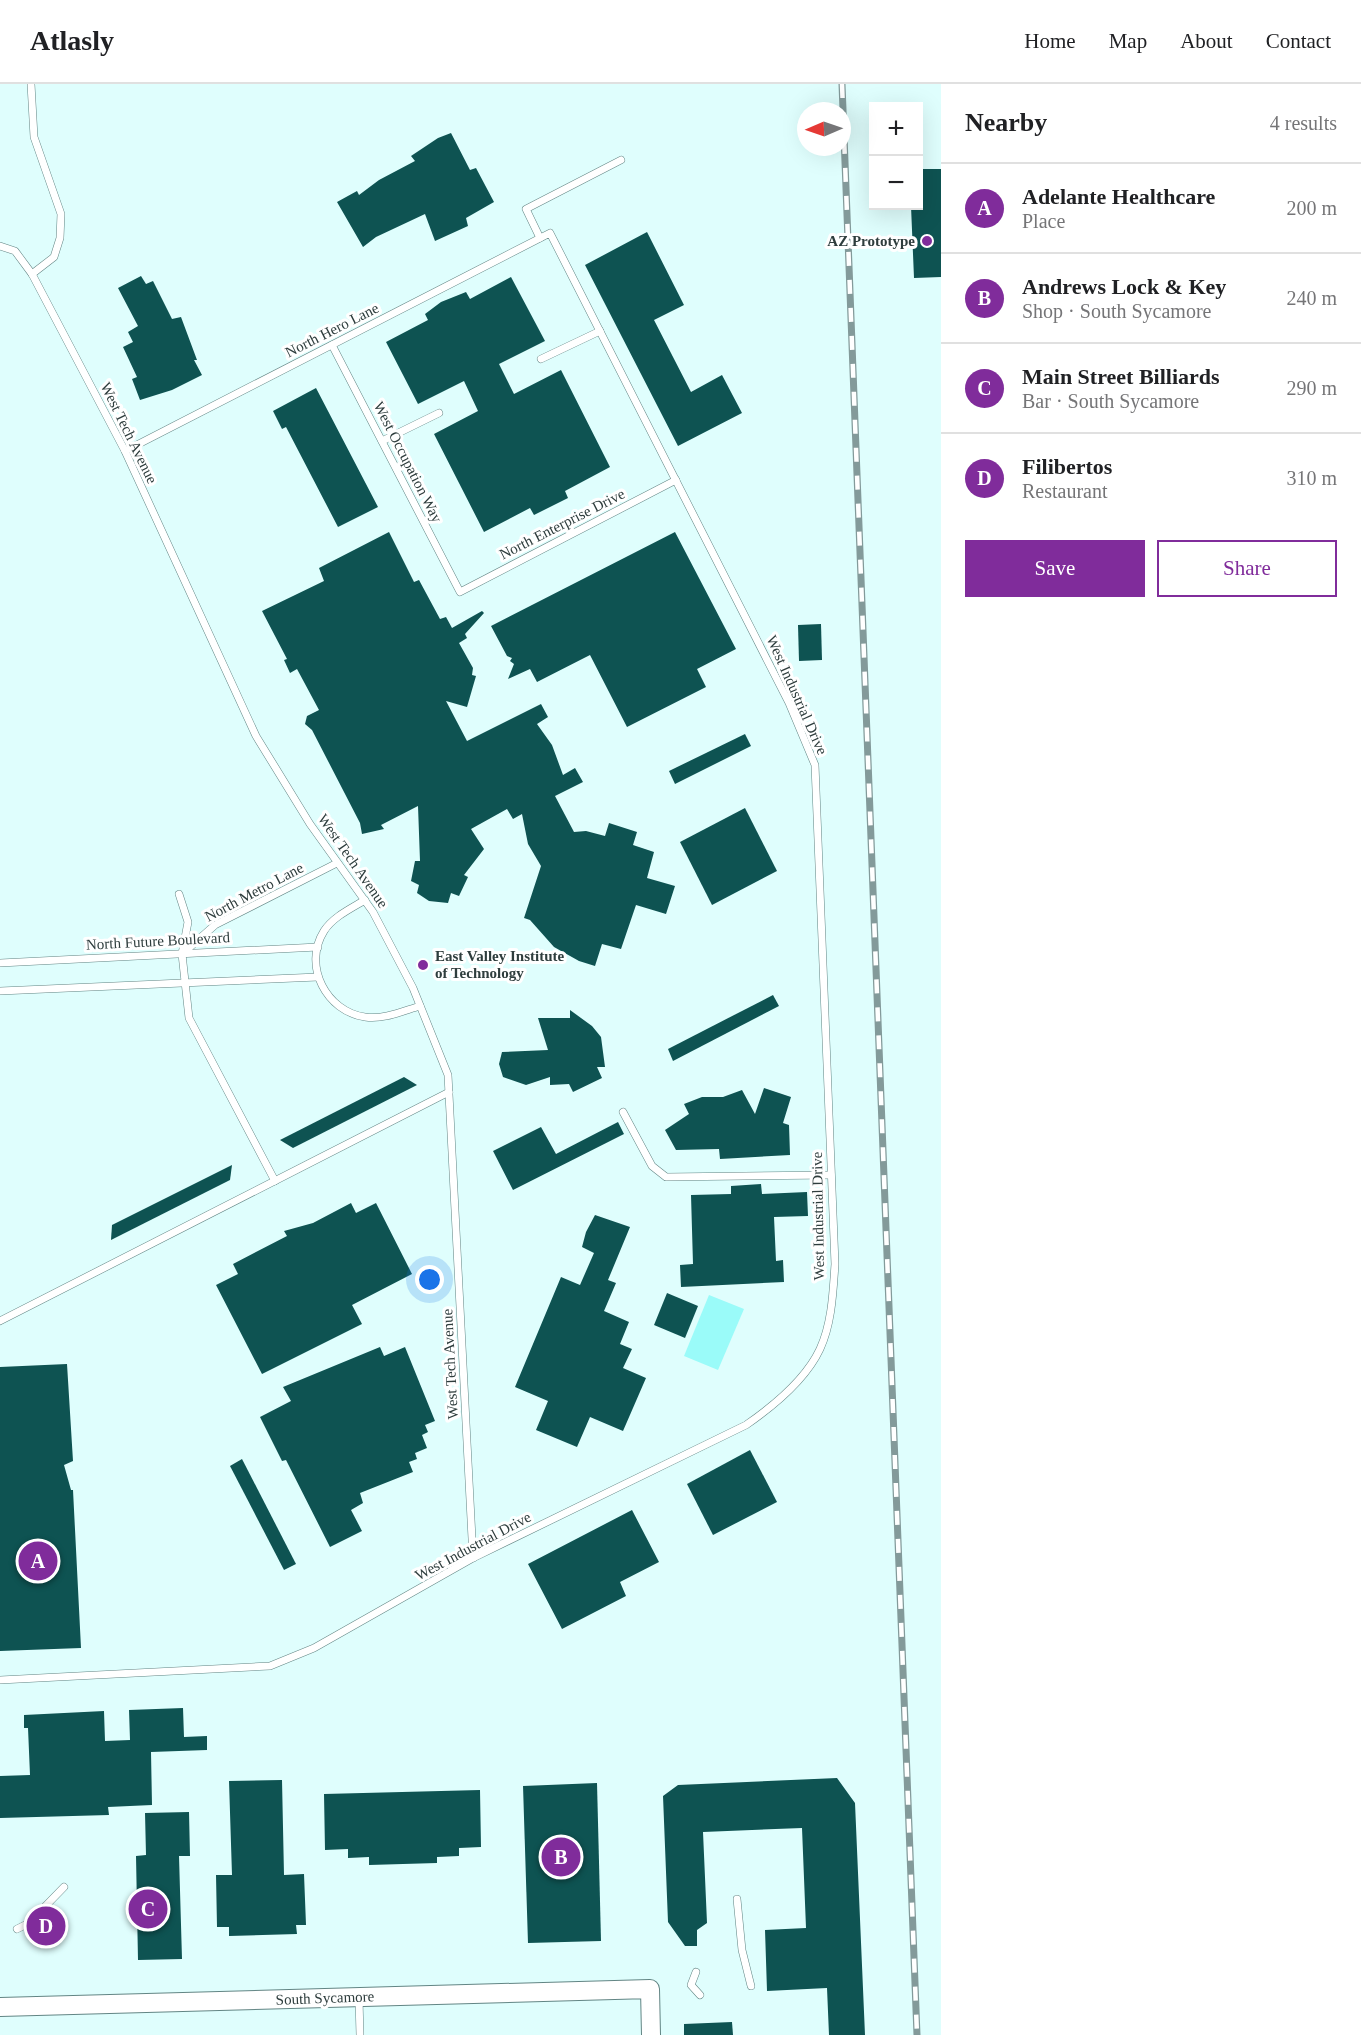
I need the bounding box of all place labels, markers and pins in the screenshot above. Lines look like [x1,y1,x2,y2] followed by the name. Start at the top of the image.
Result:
[827,233,915,249] place label: AZ Prototype
[920,234,934,248] marker: AZ Prototype
[435,948,565,981] place label: East Valley Institute of Technology
[416,958,430,972] marker: East Valley Institute of Technology
[18,1538,57,1584] pin: A
[542,1834,580,1880] pin: B
[128,1886,168,1932] pin: C
[26,1904,66,1948] pin: D

